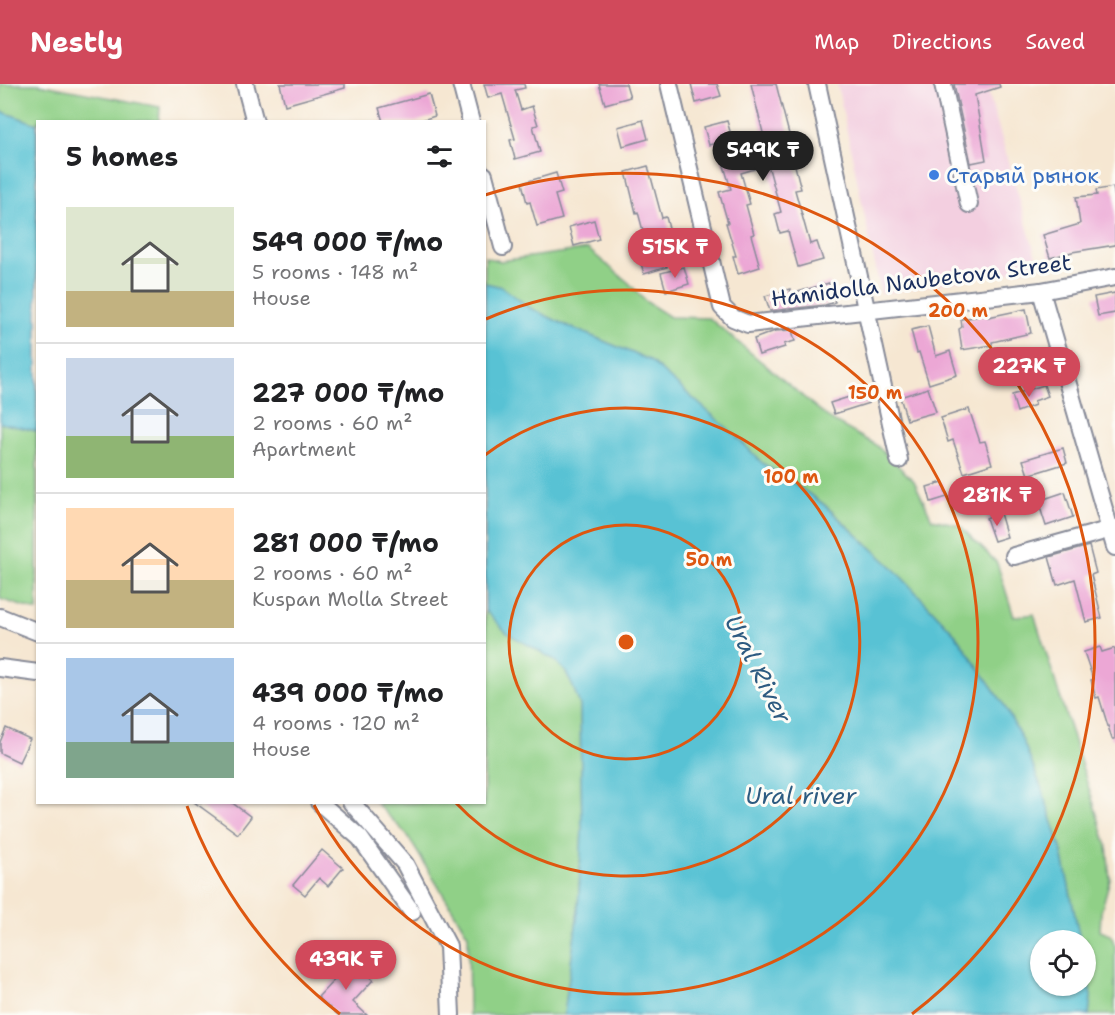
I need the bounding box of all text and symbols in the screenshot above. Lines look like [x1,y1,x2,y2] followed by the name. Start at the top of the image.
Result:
[30,23,123,61] text: Nestly
[814,28,859,56] text: Map
[892,28,992,56] text: Directions
[1025,28,1085,56] text: Saved
[714,131,812,182] pin: 549K ₸
[727,137,799,163] text: 549K ₸
[66,139,178,174] text: 5 homes
[423,140,456,173] icon: filters
[946,161,1099,190] place label: Старый рынок
[927,168,941,182] marker: Старый рынок
[252,224,443,259] text: 549 000 ₸/mo
[626,228,724,279] pin: 515K ₸
[114,231,186,303] icon: home
[642,234,708,260] text: 515K ₸
[769,248,1073,313] street label: Hamidolla Naubetova Street
[252,259,418,285] text: 5 rooms · 148 m²
[252,285,311,311] text: House
[928,299,989,323] text: 200 m
[980,347,1078,398] pin: 227K ₸
[992,353,1066,379] text: 227K ₸
[252,375,444,410] text: 227 000 ₸/mo
[848,381,903,405] text: 150 m
[114,382,186,454] icon: home
[252,410,412,436] text: 2 rooms · 60 m²
[252,436,356,462] text: Apartment
[763,465,819,489] text: 100 m
[948,476,1046,527] pin: 281K ₸
[962,482,1032,508] text: 281K ₸
[252,525,439,560] text: 281 000 ₸/mo
[114,532,186,604] icon: home
[686,548,733,572] text: 50 m
[252,560,412,586] text: 2 rooms · 60 m²
[252,586,449,612] text: Kuspan Molla Street
[717,609,799,729] water label: Ural River
[616,632,636,652] centre of rings
[252,675,444,710] text: 439 000 ₸/mo
[114,682,186,754] icon: home
[252,710,420,736] text: 4 rooms · 120 m²
[252,736,311,762] text: House
[745,780,857,812] water label: Ural river
[1030,930,1096,996] map controls
[1030,930,1096,996] button: locate
[297,940,395,991] pin: 439K ₸
[309,946,383,972] text: 439K ₸

